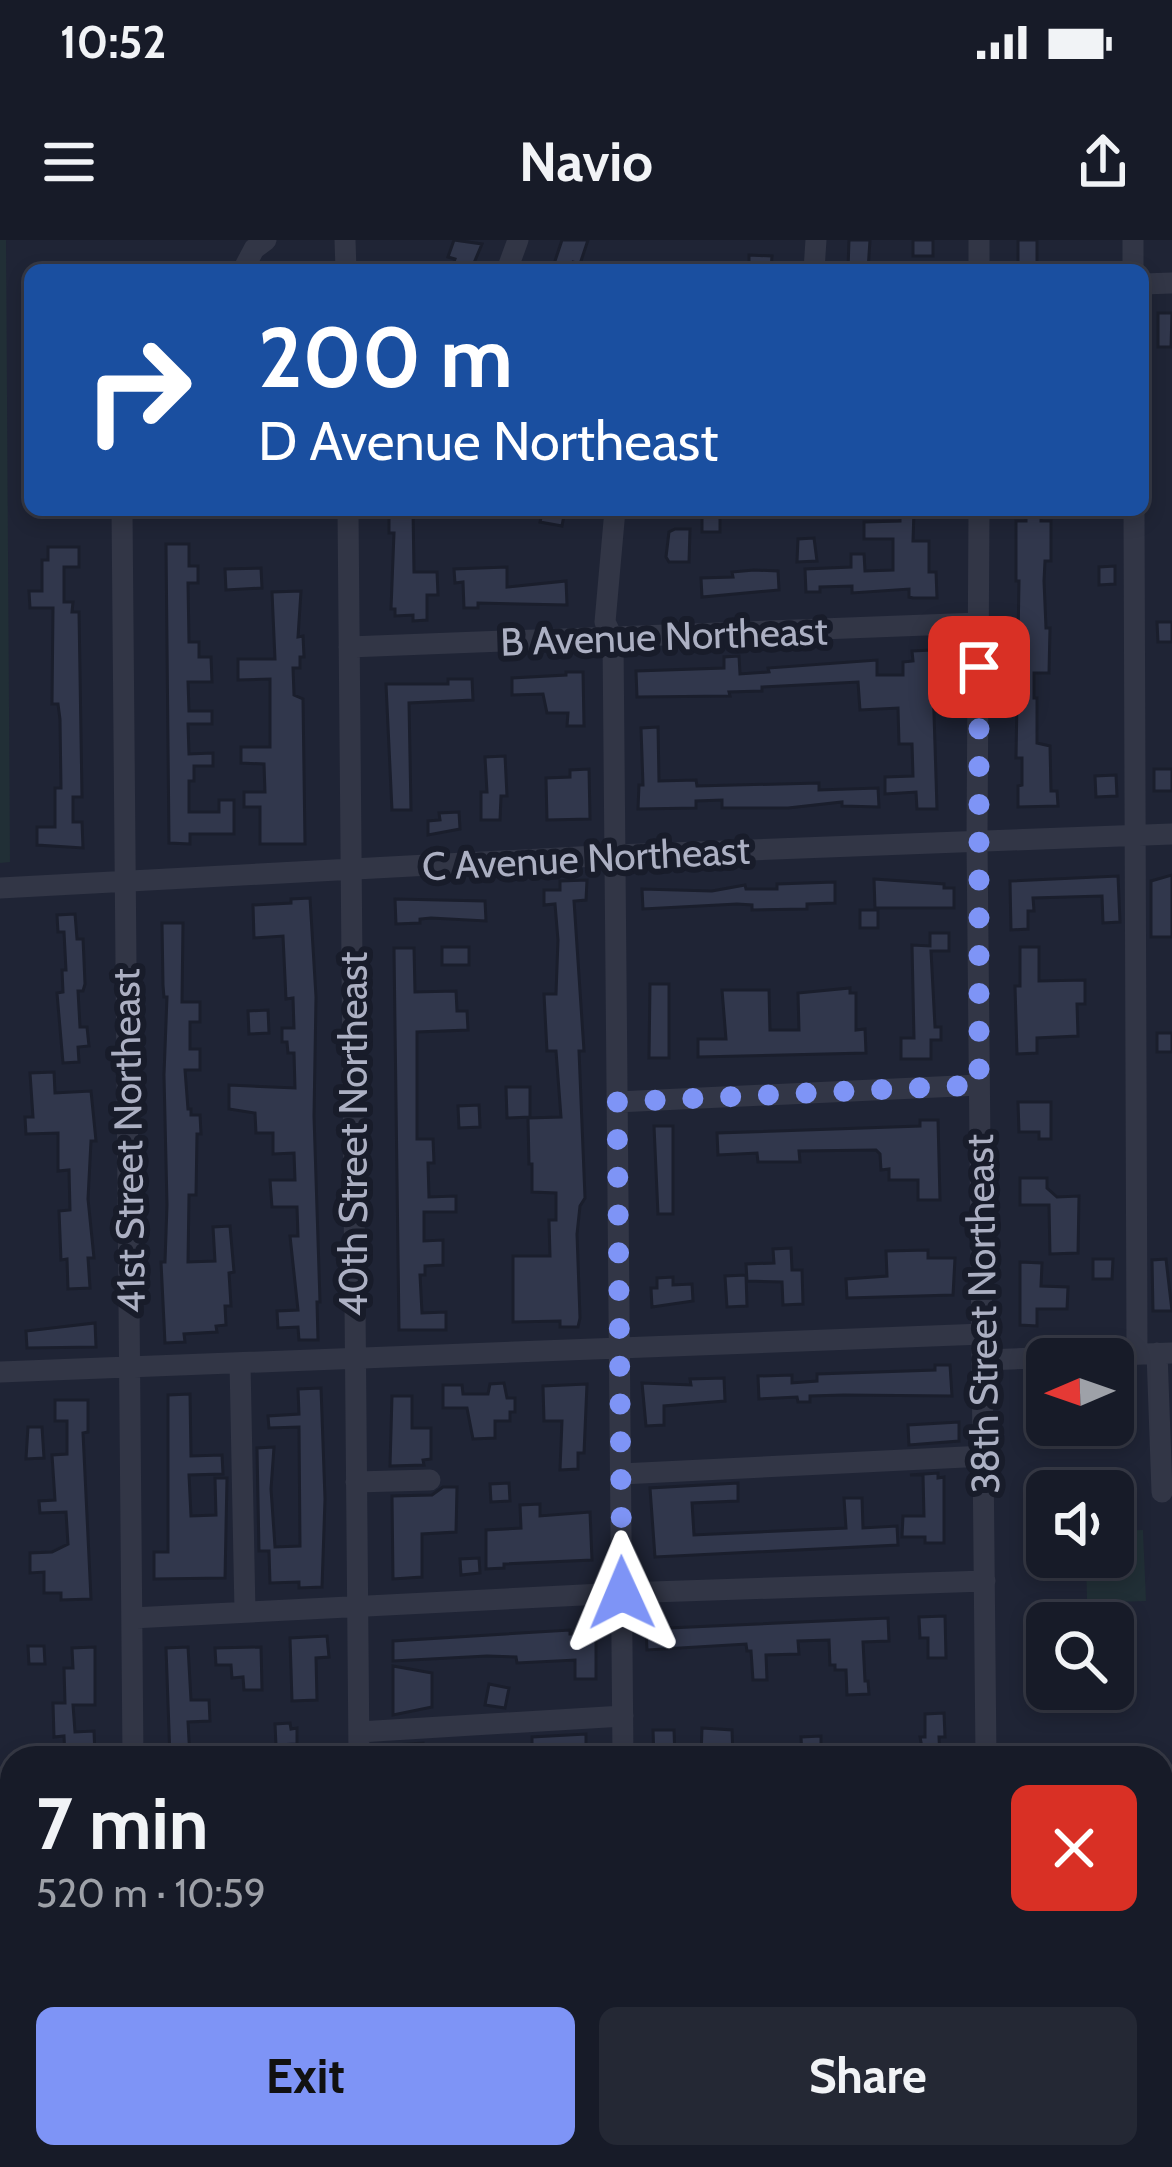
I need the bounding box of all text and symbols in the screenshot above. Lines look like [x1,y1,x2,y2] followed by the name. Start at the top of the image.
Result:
[60,15,166,69] text: 10:52
[36,129,102,195] icon: menu
[519,129,653,195] text: Navio
[1070,129,1136,195] icon: share
[258,306,513,408] text: 200 m
[60,312,216,468] icon: right
[258,408,718,474] text: D Avenue Northeast
[500,606,828,666] street label: B Avenue Northeast
[928,616,1030,718] pin
[946,634,1012,700] icon: arrive
[421,825,751,891] street label: C Avenue Northeast
[329,952,377,1316] street label: 40th Street Northeast
[101,968,155,1314] street label: 41st Street Northeast
[955,1134,1009,1494] street label: 38th Street Northeast
[1026,1338,1134,1446] north arrow
[1026,1338,1134,1710] map controls
[1026,1470,1134,1578] button: sound
[559,1530,685,1656] position arrow
[1026,1602,1134,1710] button: search
[36,1780,209,1867] text: 7 min
[1011,1785,1137,1911] button: close
[36,1869,266,1917] text: 520 m · 10:59
[36,2007,575,2145] button: Exit
[599,2007,1137,2145] button: Share

